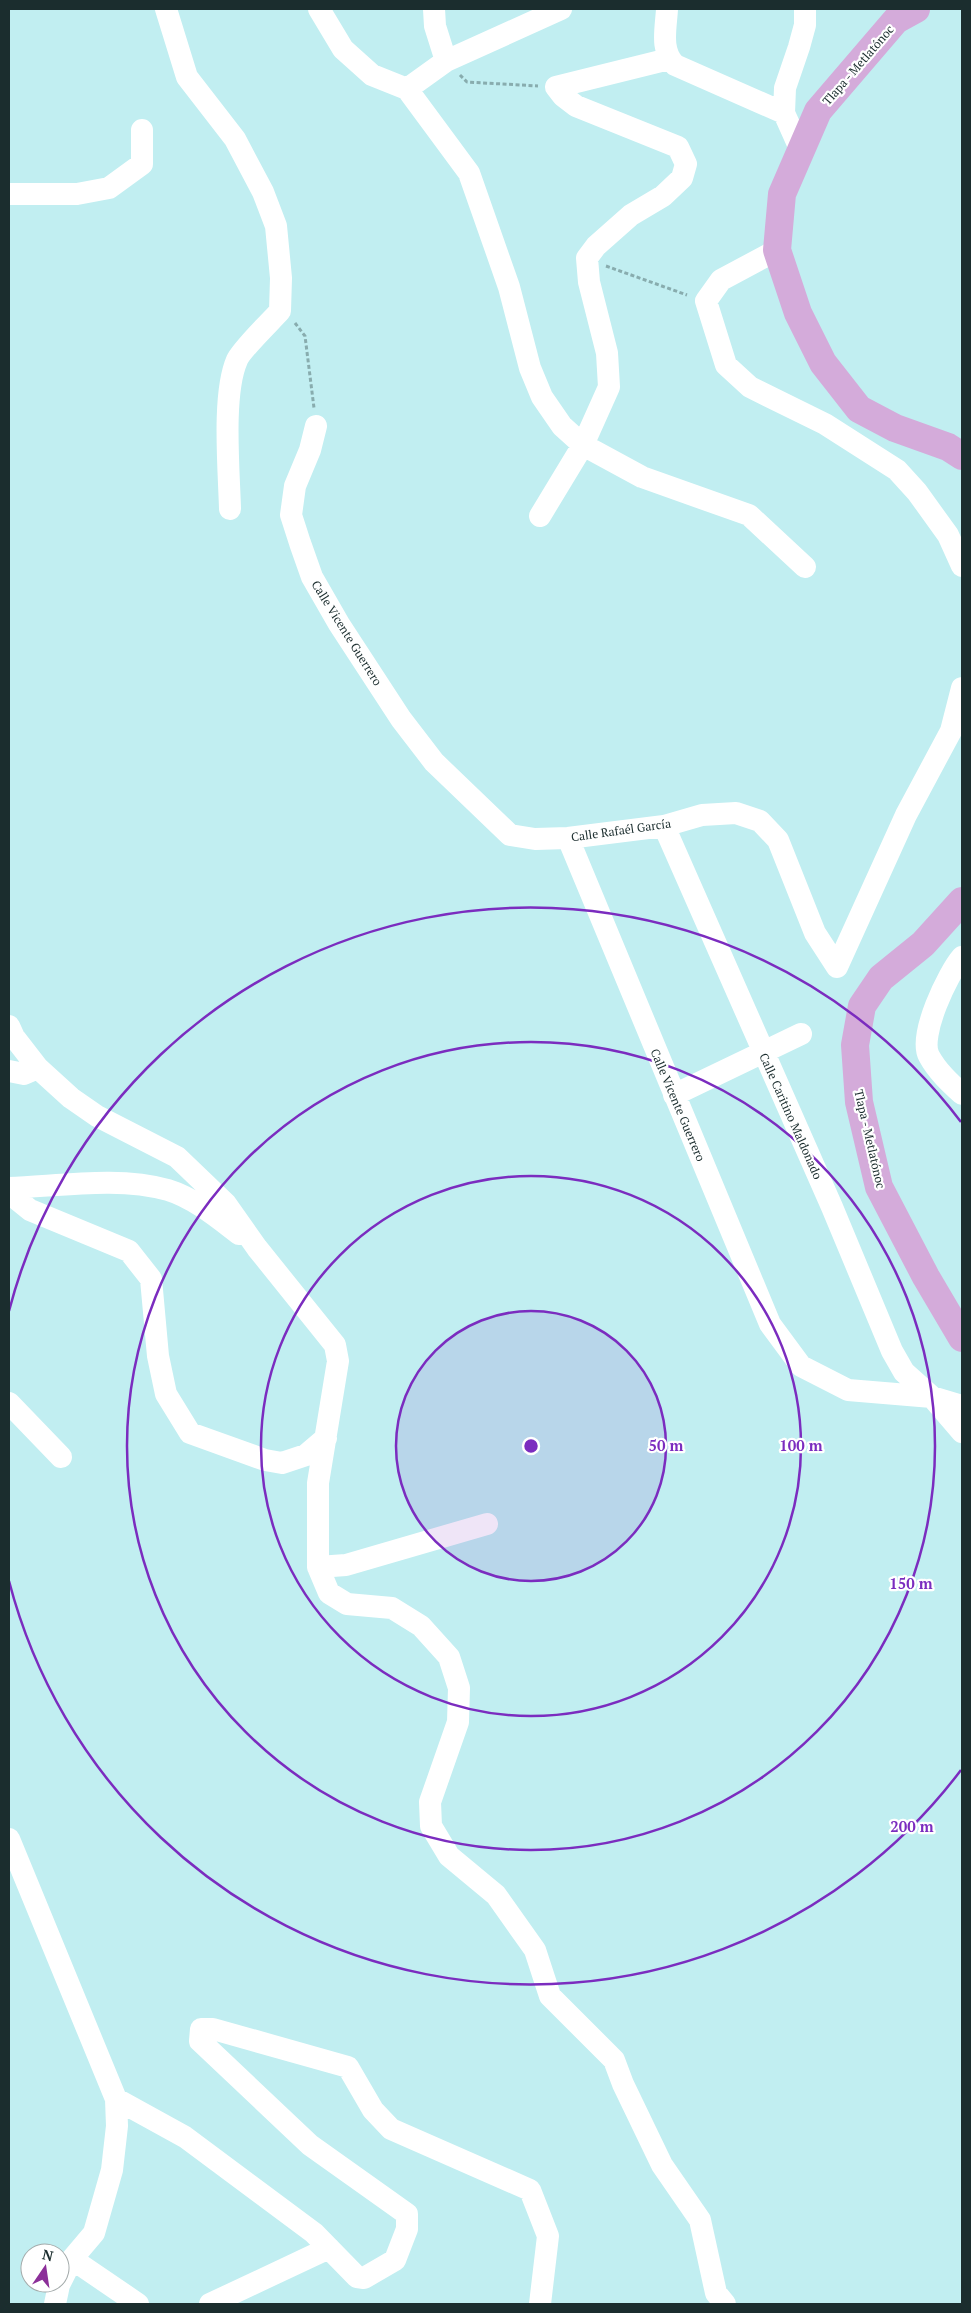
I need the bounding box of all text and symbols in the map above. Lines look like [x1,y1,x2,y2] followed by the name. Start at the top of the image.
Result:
[819,22,897,108] street label: Tlapa - Metlatónoc
[309,578,386,689] street label: Calle Vicente Guerrero
[570,816,672,844] street label: Calle Rafaél García
[647,1046,709,1164] street label: Calle Vicente Guerrero
[756,1051,826,1182] street label: Calle Caritino Maldonado
[851,1088,889,1190] street label: Tlapa - Metlatónoc
[649,1435,684,1455] text: 50 m
[779,1435,823,1455] text: 100 m
[522,1437,540,1455] centre of rings
[889,1573,933,1593] text: 150 m
[890,1816,934,1836] text: 200 m
[20,2243,70,2293] north arrow
[41,2244,56,2265] text: N

